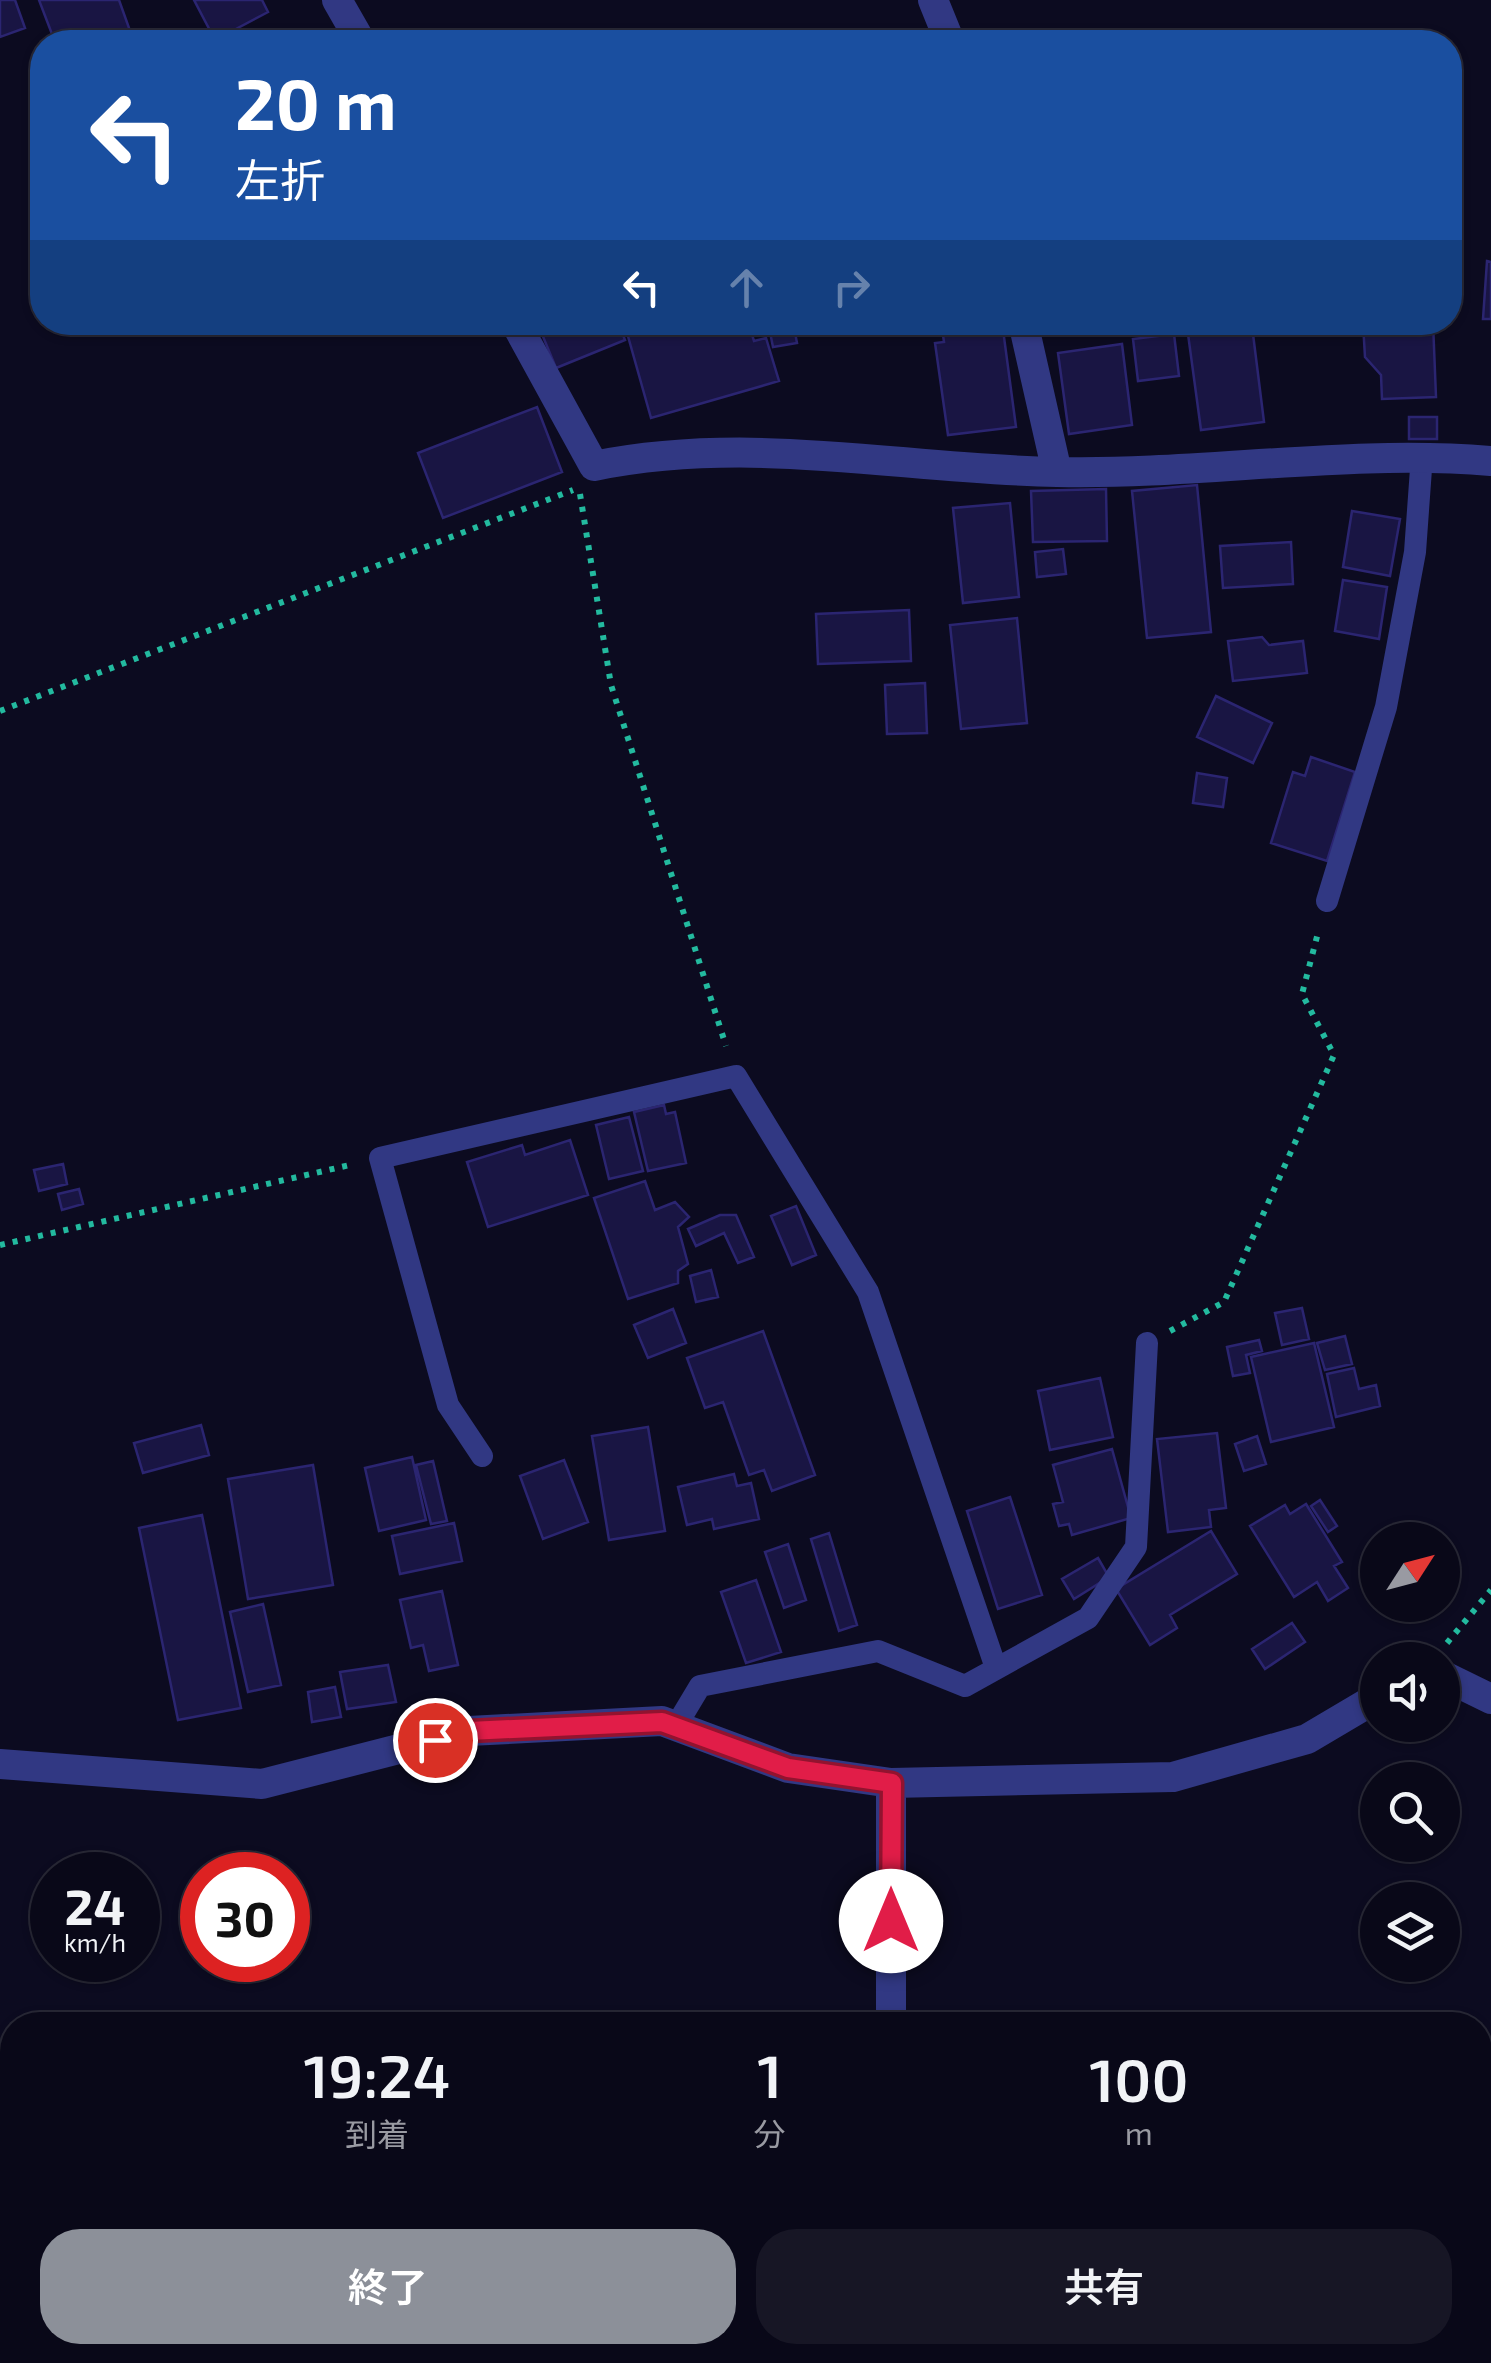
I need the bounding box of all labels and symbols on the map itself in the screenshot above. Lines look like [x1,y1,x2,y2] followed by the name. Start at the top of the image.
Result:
[1360,1522,1460,1622] north arrow
[393,1698,478,1783] pin
[180,1852,310,1982] speed limit sign: 30
[839,1869,943,1973] position arrow

